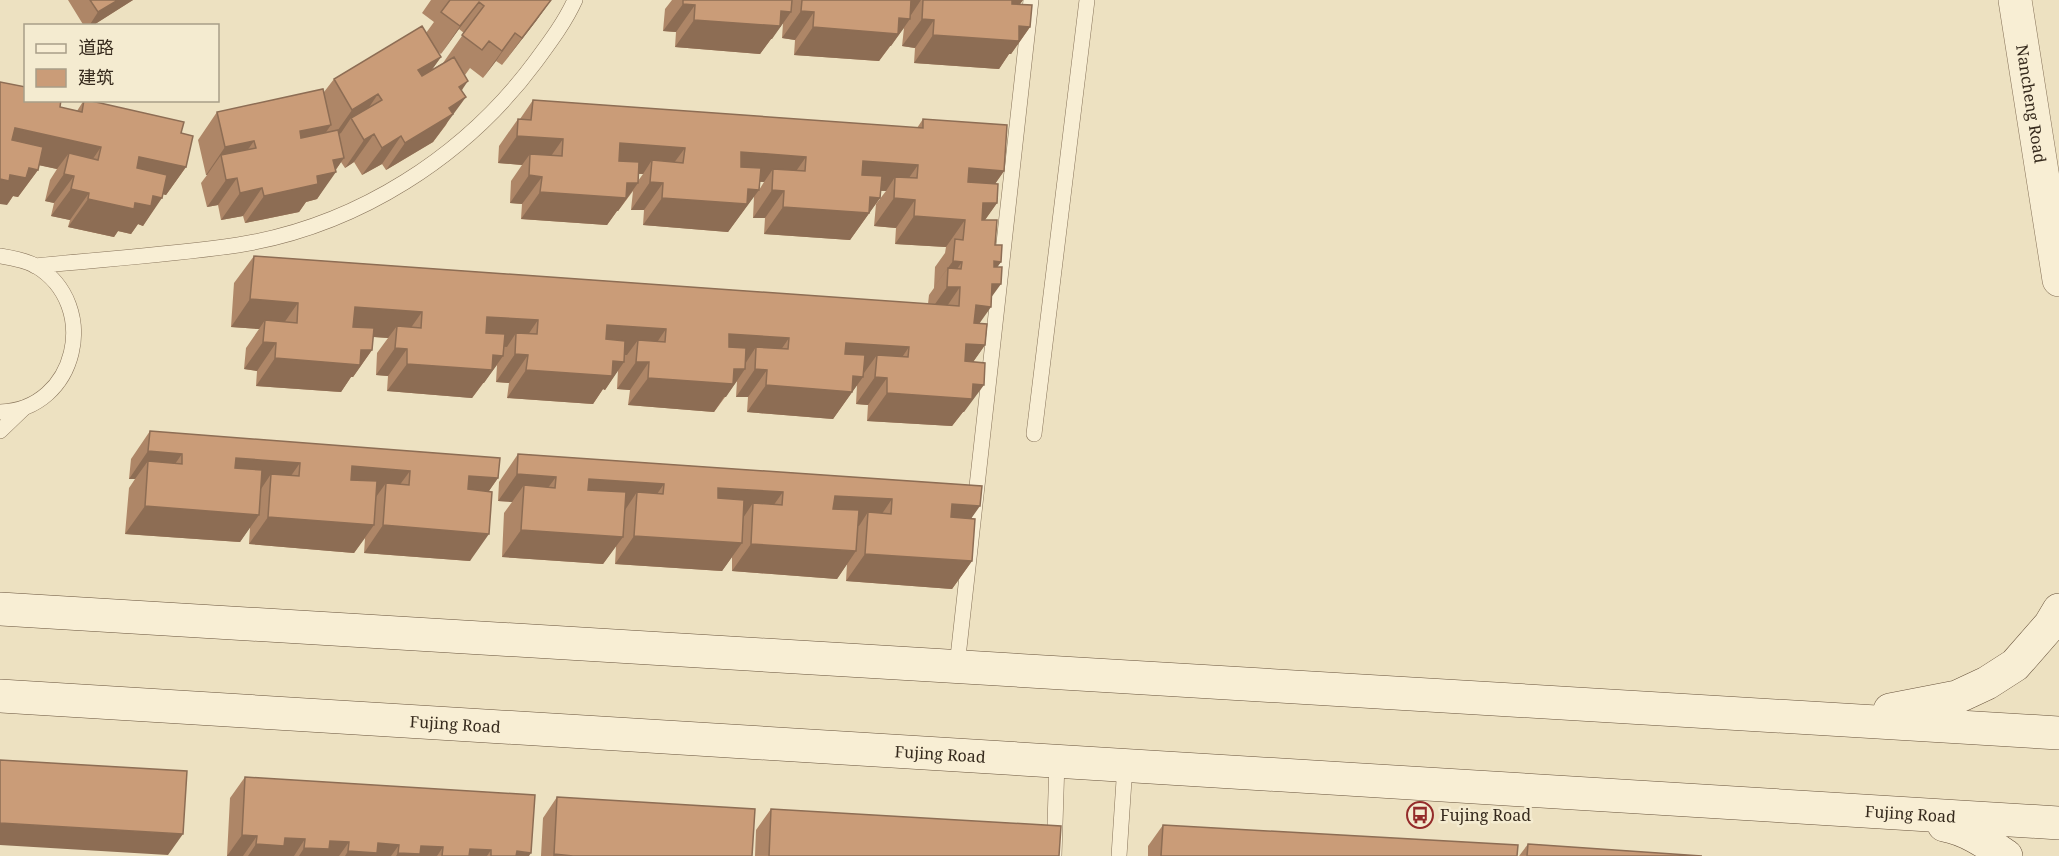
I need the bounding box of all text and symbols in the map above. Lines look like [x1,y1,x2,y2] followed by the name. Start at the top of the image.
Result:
[24,24,219,102] legend
[78,35,114,59] text: 道路
[2011,43,2051,165] street label: Nancheng Road
[78,65,114,89] text: 建筑
[409,710,502,738] street label: Fujing Road
[894,740,987,768] street label: Fujing Road
[1405,800,1435,830] bus stop icon: Fujing Road
[1864,800,1957,828] street label: Fujing Road
[1440,804,1531,826] place label: Fujing Road

